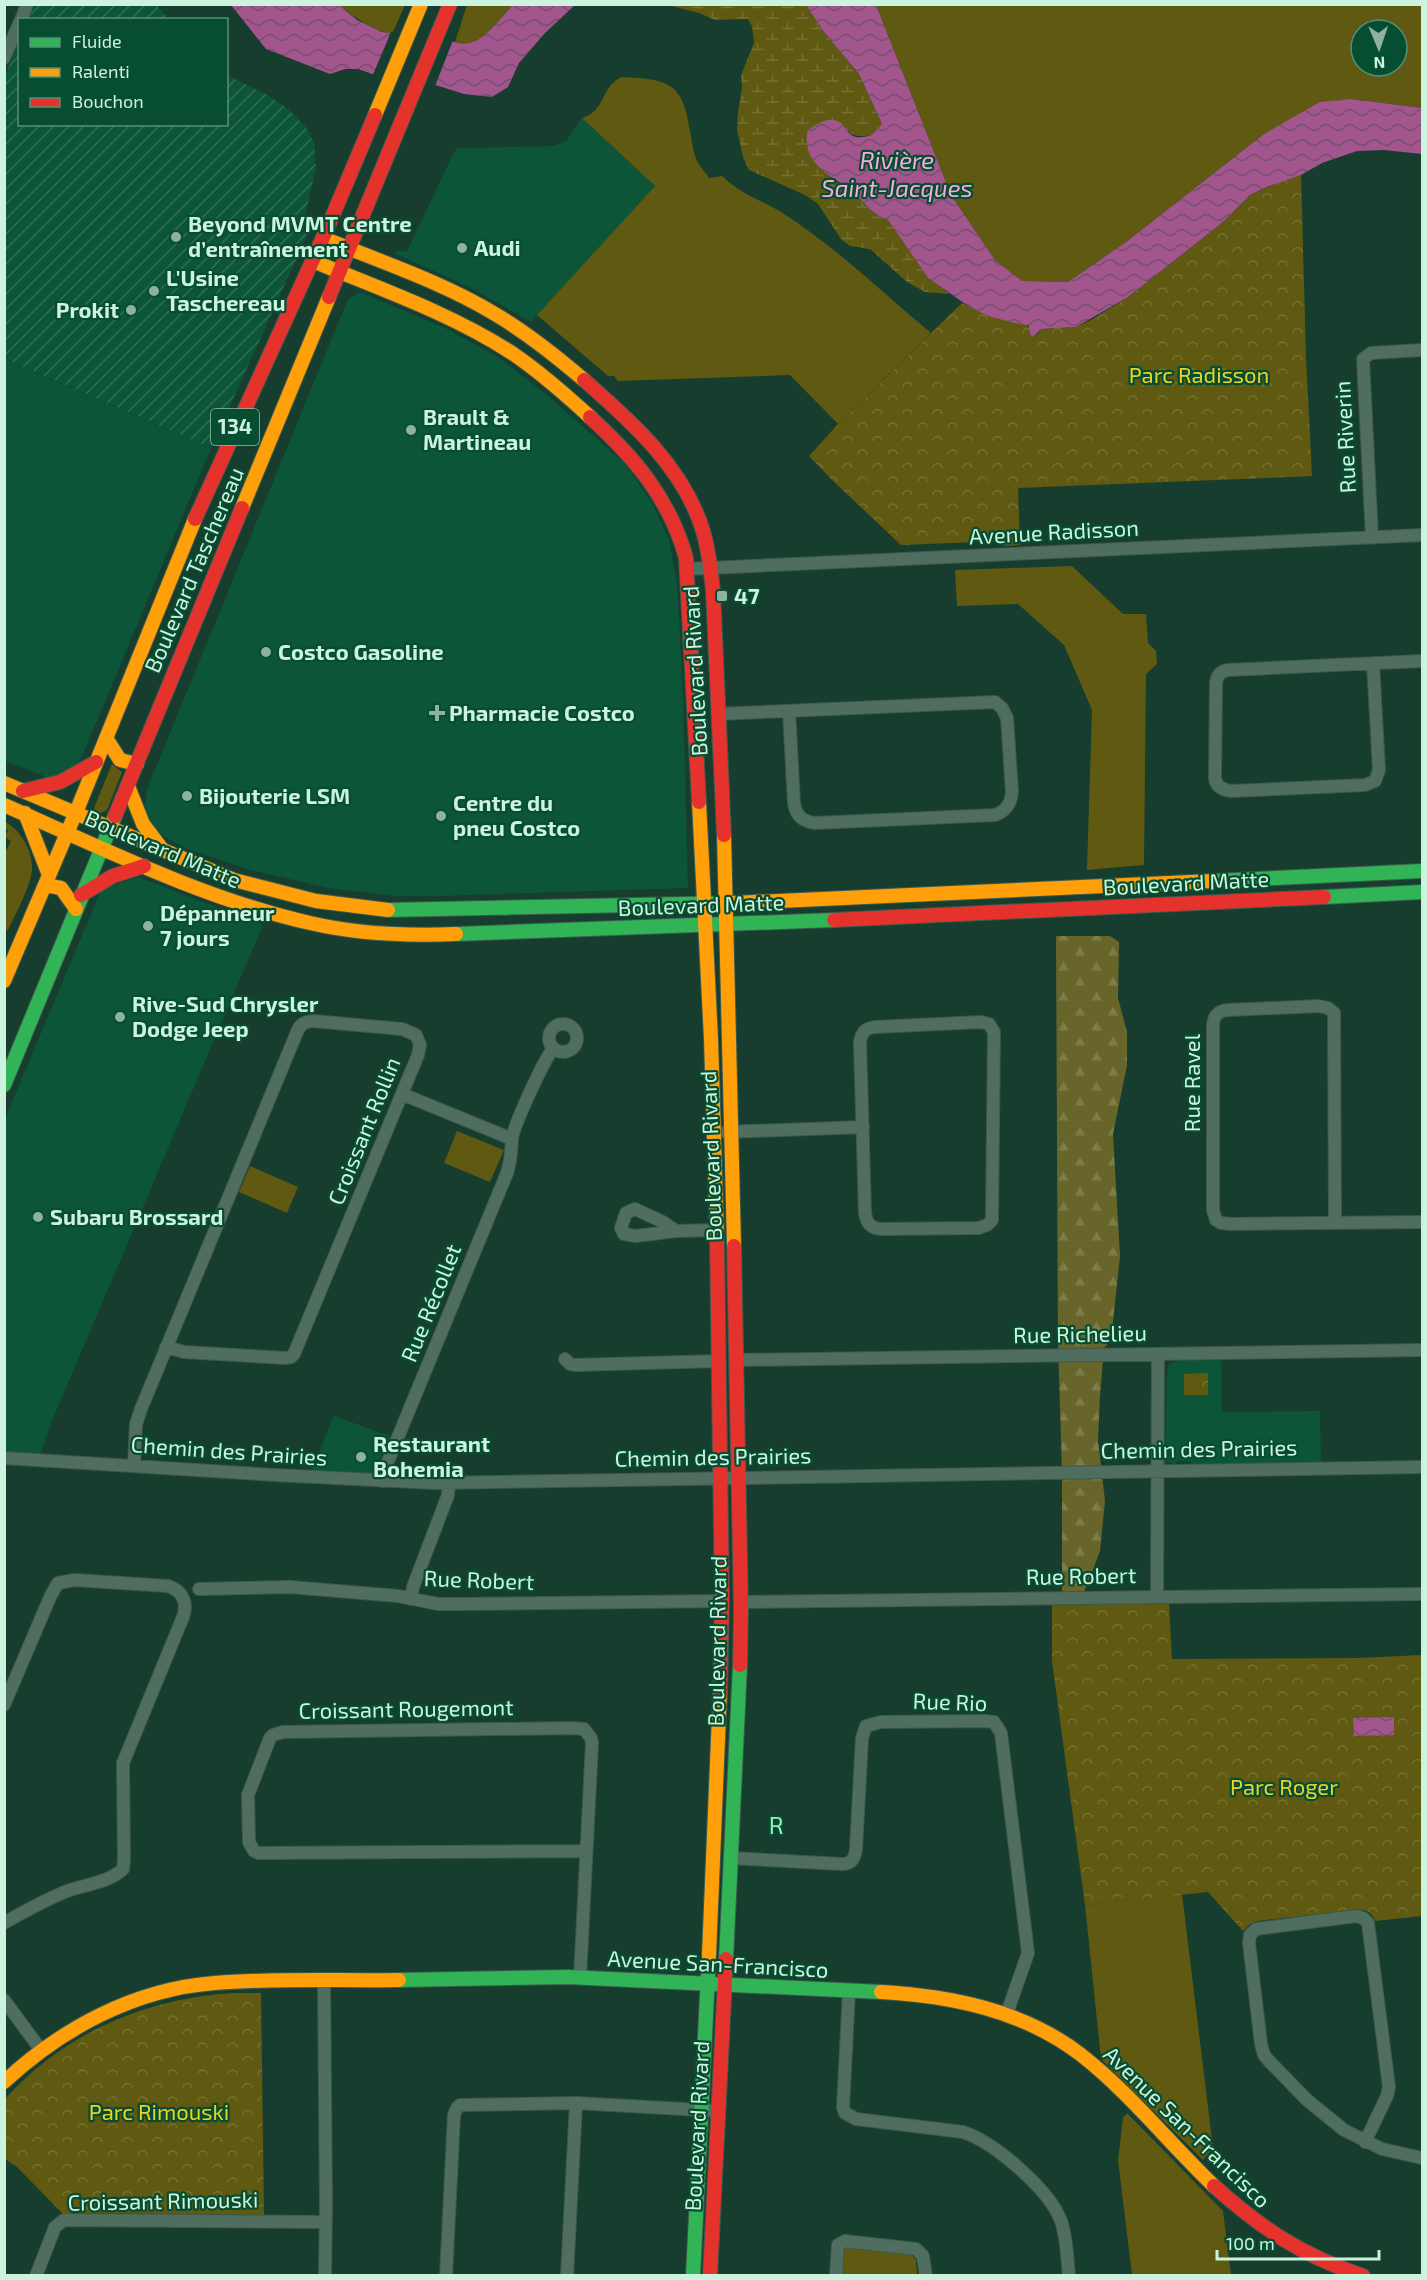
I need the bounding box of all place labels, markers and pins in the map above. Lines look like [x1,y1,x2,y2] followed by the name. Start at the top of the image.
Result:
[188,210,412,261] place label: Beyond MVMT Centre d’entraînement
[169,230,183,244] marker: Beyond MVMT Centre d’entraînement
[474,234,521,260] place label: Audi
[455,241,469,255] marker: Audi
[166,264,286,315] place label: L'Usine Taschereau
[147,284,161,298] marker: L'Usine Taschereau
[56,296,119,322] place label: Prokit
[124,303,138,317] marker: Prokit
[423,403,531,454] place label: Brault & Martineau
[404,423,418,437] marker: Brault & Martineau
[734,582,760,608] place label: 47
[715,589,729,603] marker: 47
[278,638,444,664] place label: Costco Gasoline
[259,645,273,659] marker: Costco Gasoline
[449,699,635,725] place label: Pharmacie Costco
[430,706,444,720] marker: Pharmacie Costco
[199,782,350,808] place label: Bijouterie LSM
[180,789,194,803] marker: Bijouterie LSM
[453,789,580,840] place label: Centre du pneu Costco
[434,809,448,823] marker: Centre du pneu Costco
[160,899,275,950] place label: Dépanneur 7 jours
[141,919,155,933] marker: Dépanneur 7 jours
[132,990,319,1041] place label: Rive-Sud Chrysler Dodge Jeep
[113,1010,127,1024] marker: Rive-Sud Chrysler Dodge Jeep
[50,1203,223,1229] place label: Subaru Brossard
[31,1210,45,1224] marker: Subaru Brossard
[373,1430,490,1481] place label: Restaurant Bohemia
[354,1450,368,1464] marker: Restaurant Bohemia

